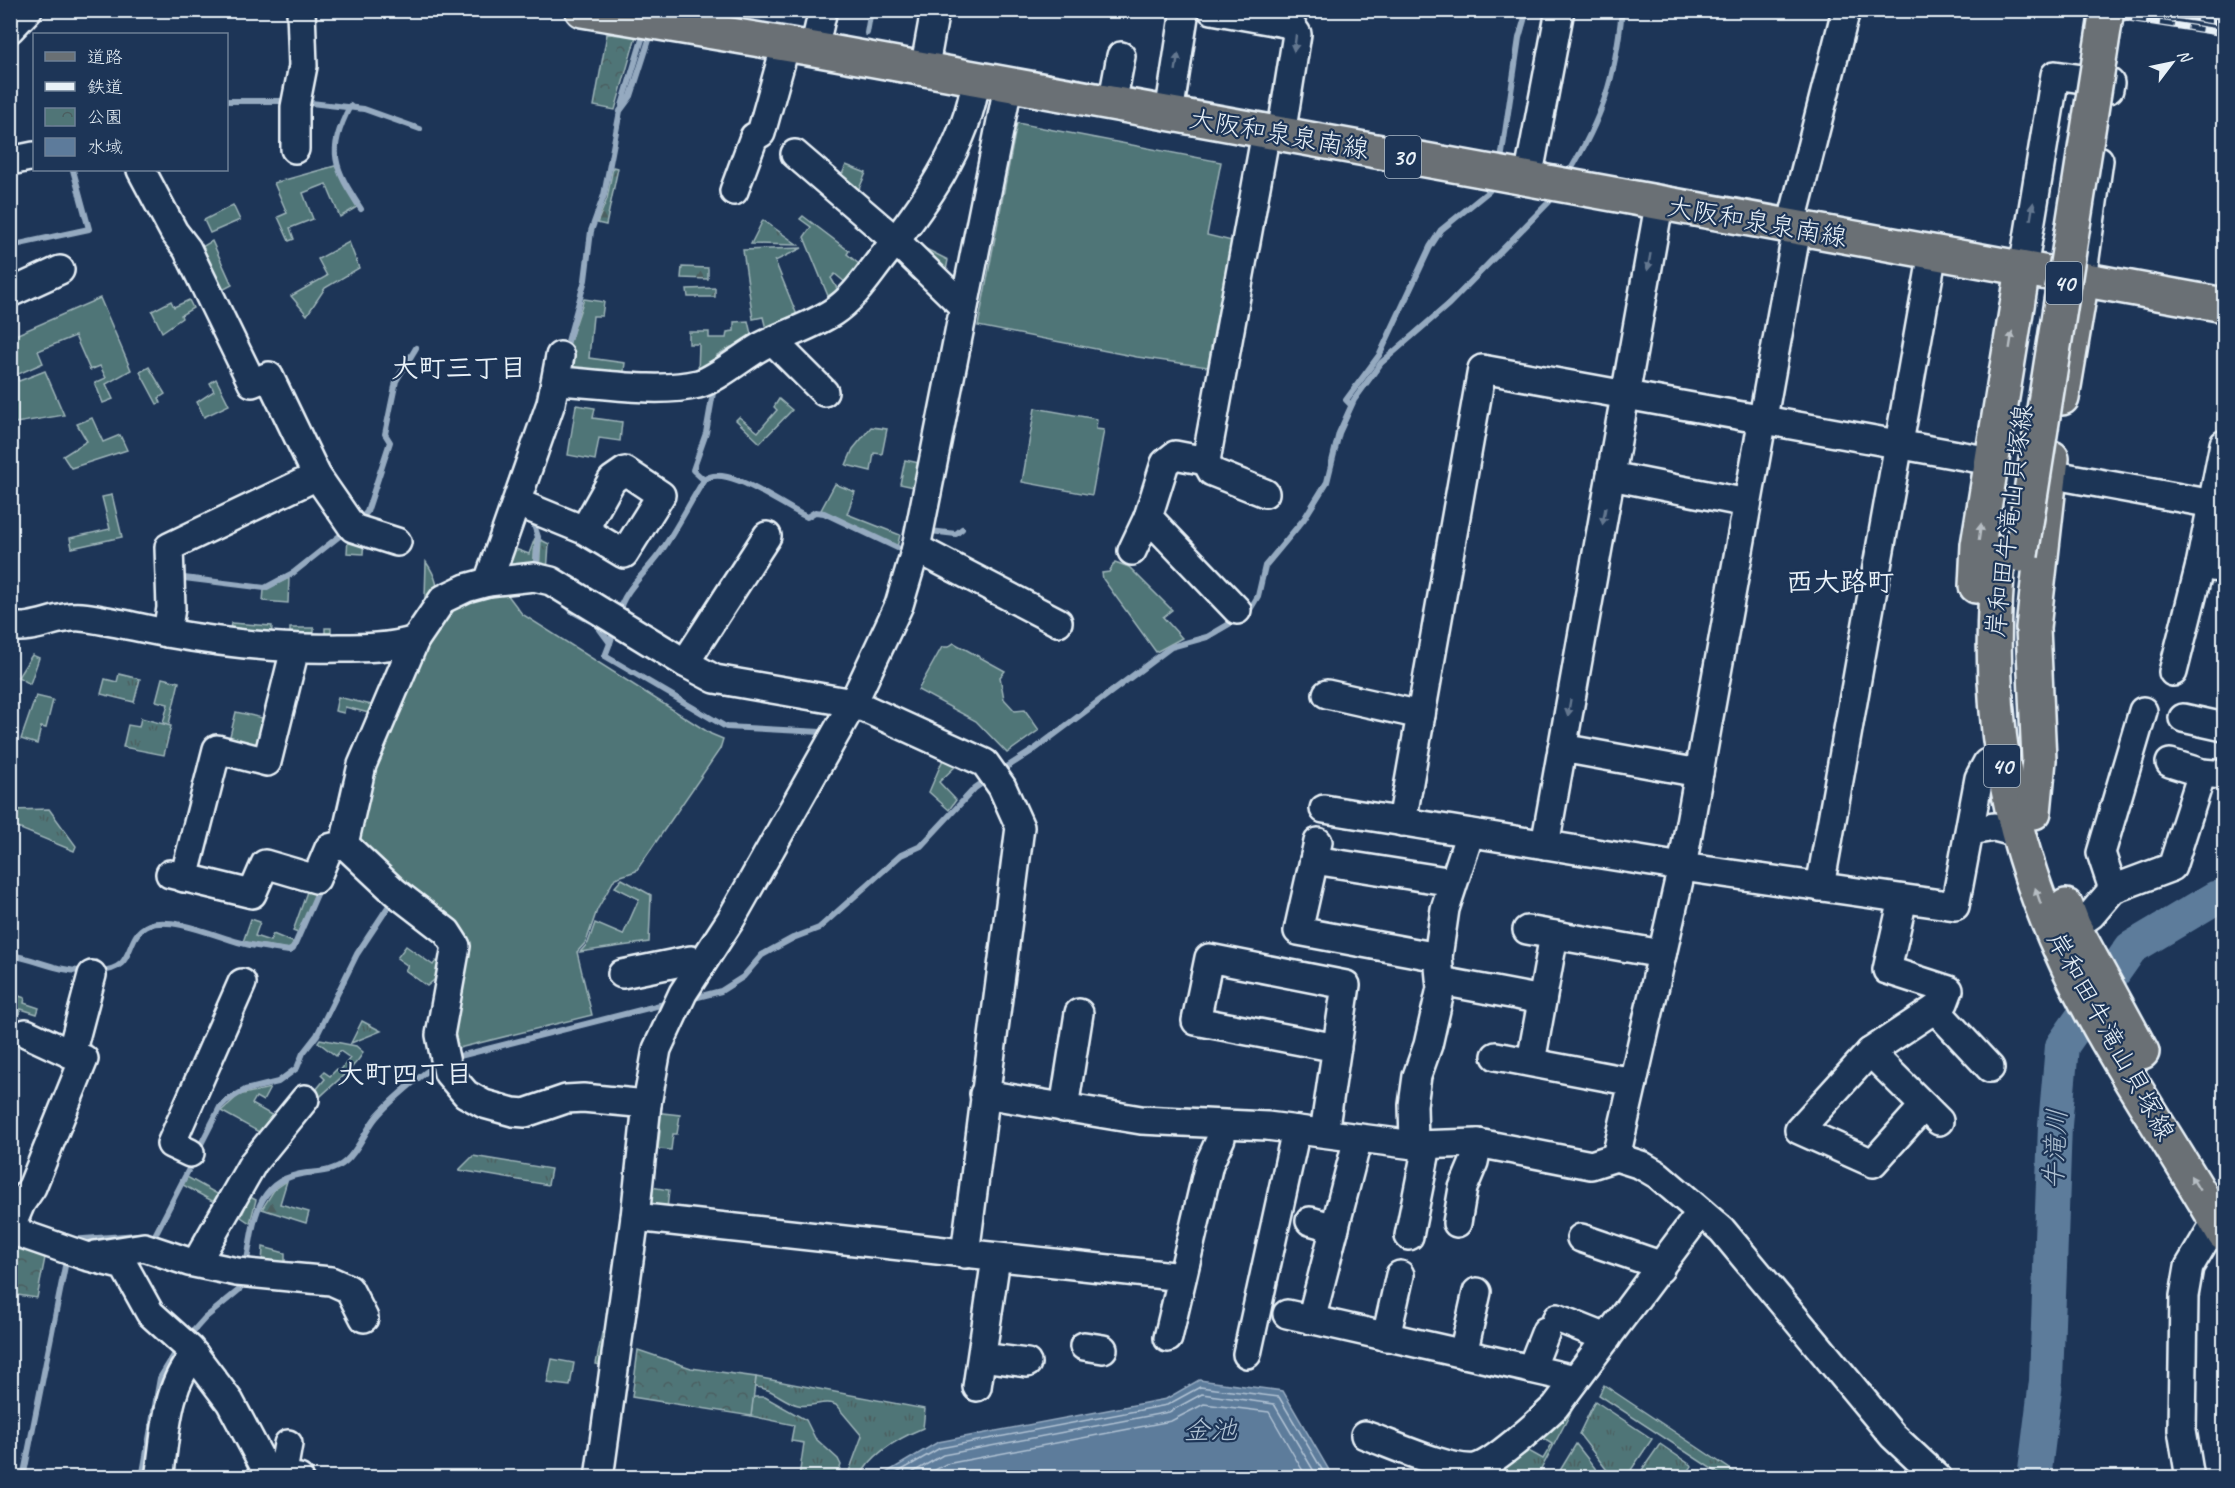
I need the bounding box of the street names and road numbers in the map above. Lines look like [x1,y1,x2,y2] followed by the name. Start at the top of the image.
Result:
[1187,102,1371,166] street label: 大阪和泉泉南線
[1385,136,1421,178] road number: 30
[1665,190,1849,254] street label: 大阪和泉泉南線
[2046,262,2082,304] road number: 40
[1978,403,2040,639] street label: 岸和田牛滝山貝塚線
[1984,745,2020,787] road number: 40
[2040,926,2182,1146] street label: 岸和田牛滝山貝塚線

